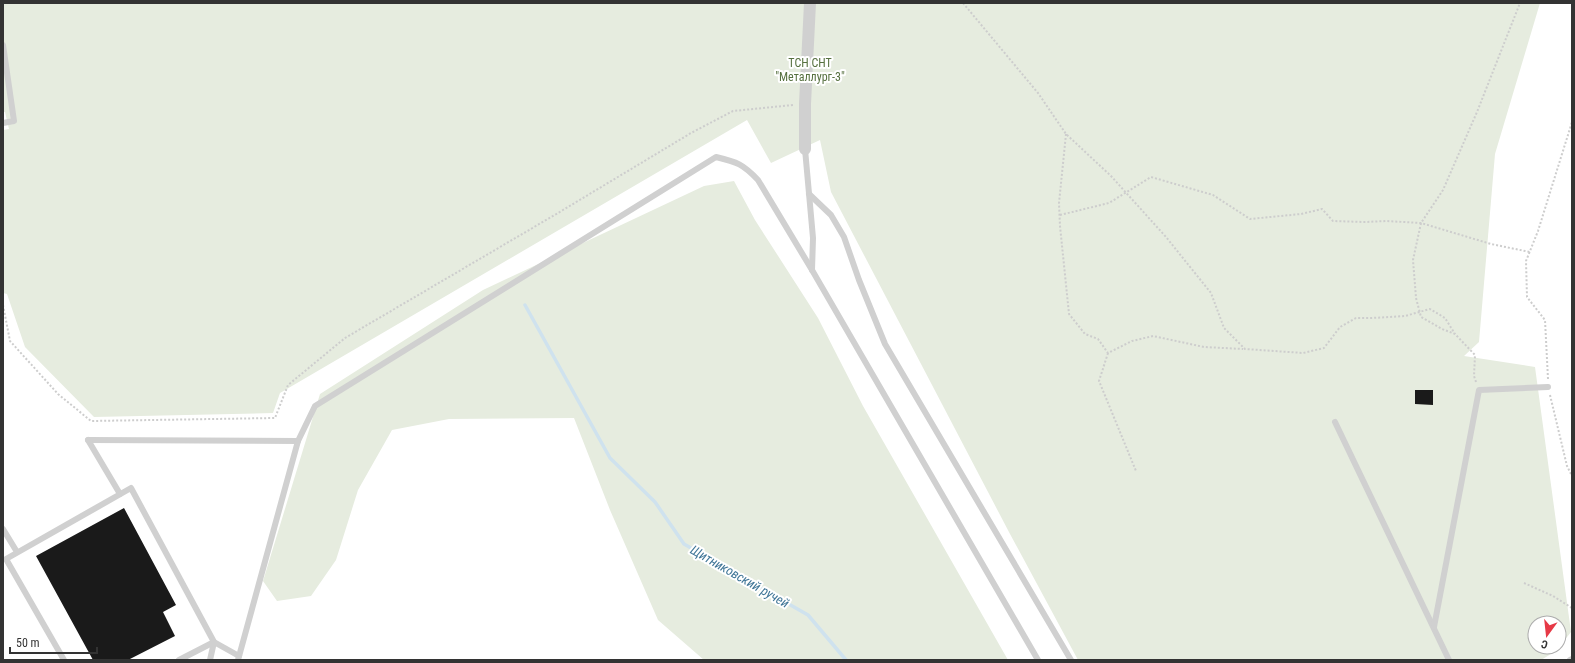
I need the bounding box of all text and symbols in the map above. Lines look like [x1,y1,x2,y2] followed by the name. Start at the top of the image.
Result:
[775,56,845,84] park label: ТСН СНТ "Металлург-3"
[688,542,792,611] water label: Щитниковский ручей
[1527,615,1567,655] north arrow
[10,629,97,655] scale bar
[16,636,40,650] text: 50 m
[1540,637,1549,651] text: С

